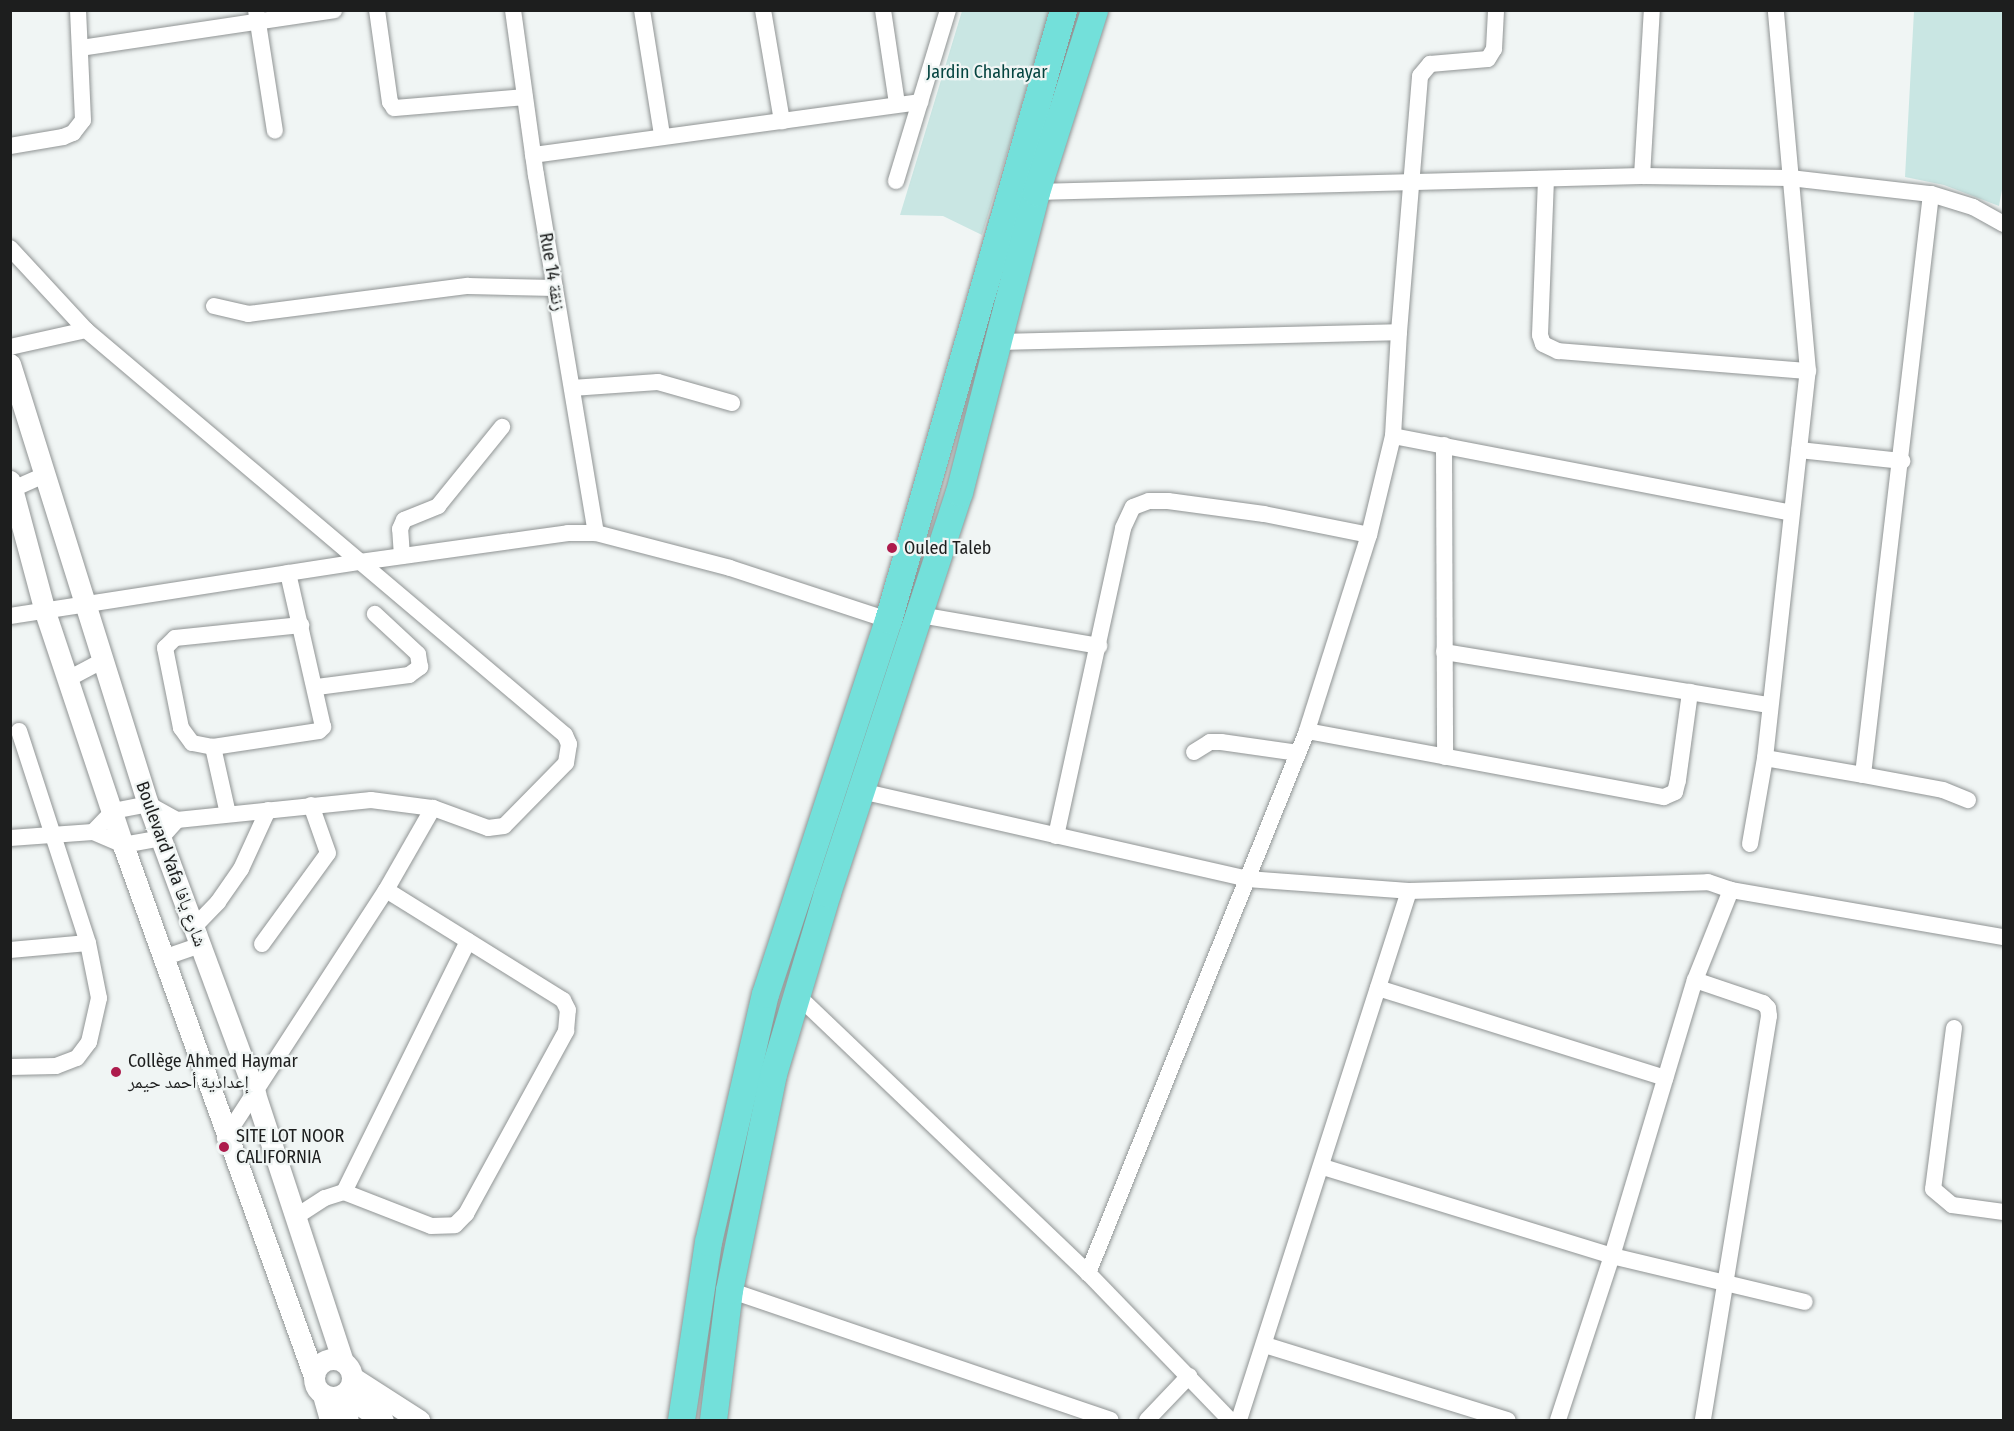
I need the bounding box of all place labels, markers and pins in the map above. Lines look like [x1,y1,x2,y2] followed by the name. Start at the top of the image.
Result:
[904,537,991,559] place label: Ouled Taleb
[885,541,899,555] marker: Ouled Taleb
[128,1051,298,1094] place label: Collège Ahmed Haymar إعدادية أحمد حيمر
[109,1065,123,1079] marker: Collège Ahmed Haymar إعدادية أحمد حيمر
[236,1126,344,1168] place label: SITE LOT NOOR CALIFORNIA
[217,1140,231,1154] marker: SITE LOT NOOR CALIFORNIA

